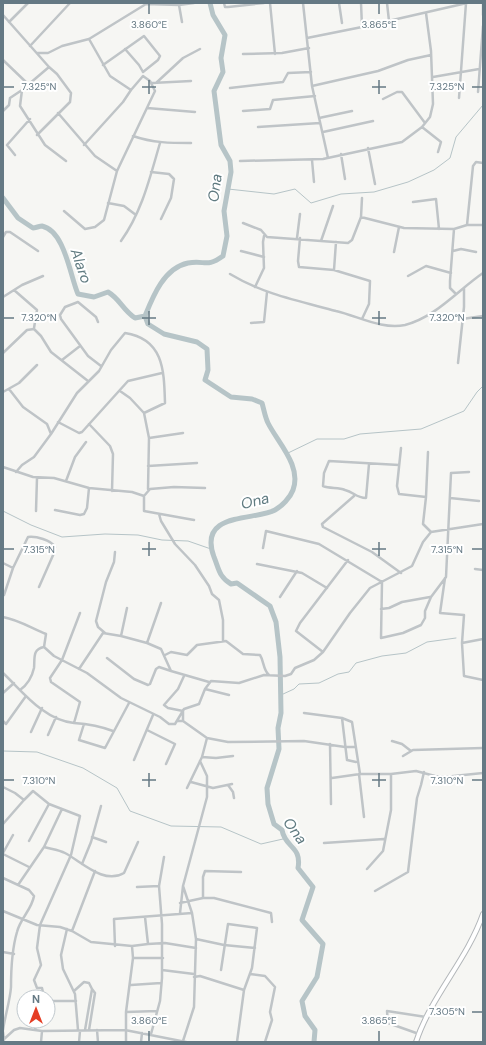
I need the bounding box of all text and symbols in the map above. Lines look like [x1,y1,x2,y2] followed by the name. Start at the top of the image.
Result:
[131,18,167,31] text: 3.860°E
[361,18,397,31] text: 3.865°E
[22,80,56,93] text: 7.325°N
[430,80,464,93] text: 7.325°N
[203,172,227,204] water label: Ona
[65,245,96,286] water label: Alaro
[21,311,57,324] text: 7.320°N
[429,311,465,324] text: 7.320°N
[239,488,271,514] water label: Ona
[23,543,55,556] text: 7.315°N
[431,543,463,556] text: 7.315°N
[23,774,55,787] text: 7.310°N
[431,774,463,787] text: 7.310°N
[279,814,311,848] water label: Ona
[16,989,56,1029] north arrow
[32,992,40,1006] text: N
[429,1005,465,1018] text: 7.305°N
[131,1014,167,1027] text: 3.860°E
[361,1014,397,1027] text: 3.865°E

